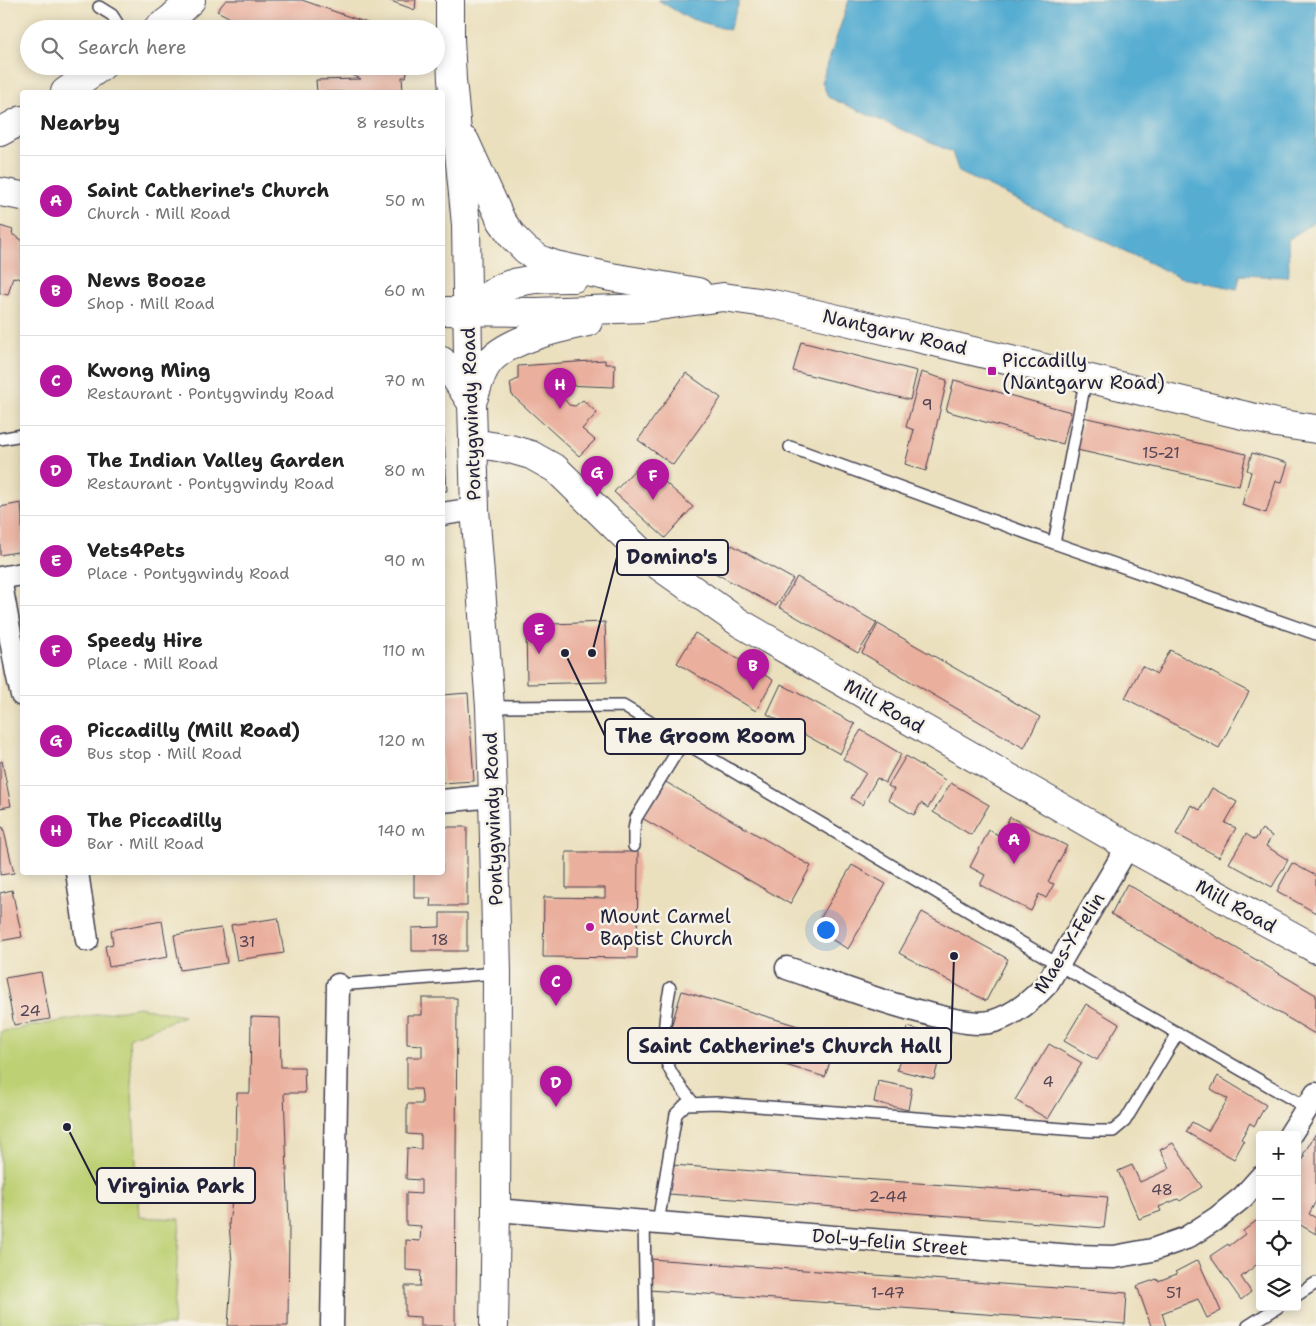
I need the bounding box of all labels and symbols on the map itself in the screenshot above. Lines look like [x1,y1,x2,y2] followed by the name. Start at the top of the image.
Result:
[820,303,970,361] street label: Nantgarw Road
[455,327,487,501] street label: Pontygwindy Road
[1002,348,1165,395] place label: Piccadilly (Nantgarw Road)
[986,365,998,377] marker: Piccadilly (Nantgarw Road)
[544,368,576,409] pin: H
[921,394,933,415] house number: 9
[1142,442,1180,463] house number: 15-21
[581,456,613,497] pin: G
[637,459,669,500] pin: F
[617,540,728,575] callout: Domino's
[626,544,718,570] text: Domino's
[523,613,555,654] pin: E
[737,649,769,690] pin: B
[839,673,929,739] street label: Mill Road
[605,719,805,754] callout: The Groom Room
[615,723,795,749] text: The Groom Room
[477,732,509,906] street label: Pontygwindy Road
[998,823,1030,864] pin: A
[1191,873,1281,939] street label: Mill Road
[1028,888,1110,998] street label: Maes-Y-Felin
[600,904,733,951] place label: Mount Carmel Baptist Church
[813,917,839,943] your location
[584,921,596,933] marker: Mount Carmel Baptist Church
[431,929,449,950] house number: 18
[238,931,256,952] house number: 31
[540,965,572,1006] pin: C
[19,1000,41,1021] house number: 24
[628,1028,951,1063] callout: Saint Catherine's Church Hall
[638,1033,942,1059] text: Saint Catherine's Church Hall
[540,1066,572,1107] pin: D
[1042,1071,1054,1092] house number: 4
[97,1168,255,1203] callout: Virginia Park
[107,1173,245,1199] text: Virginia Park
[1151,1179,1173,1200] house number: 48
[869,1186,907,1207] house number: 2-44
[811,1223,969,1261] street label: Dol-y-felin Street
[871,1282,905,1303] house number: 1-47
[1166,1282,1182,1303] house number: 51

